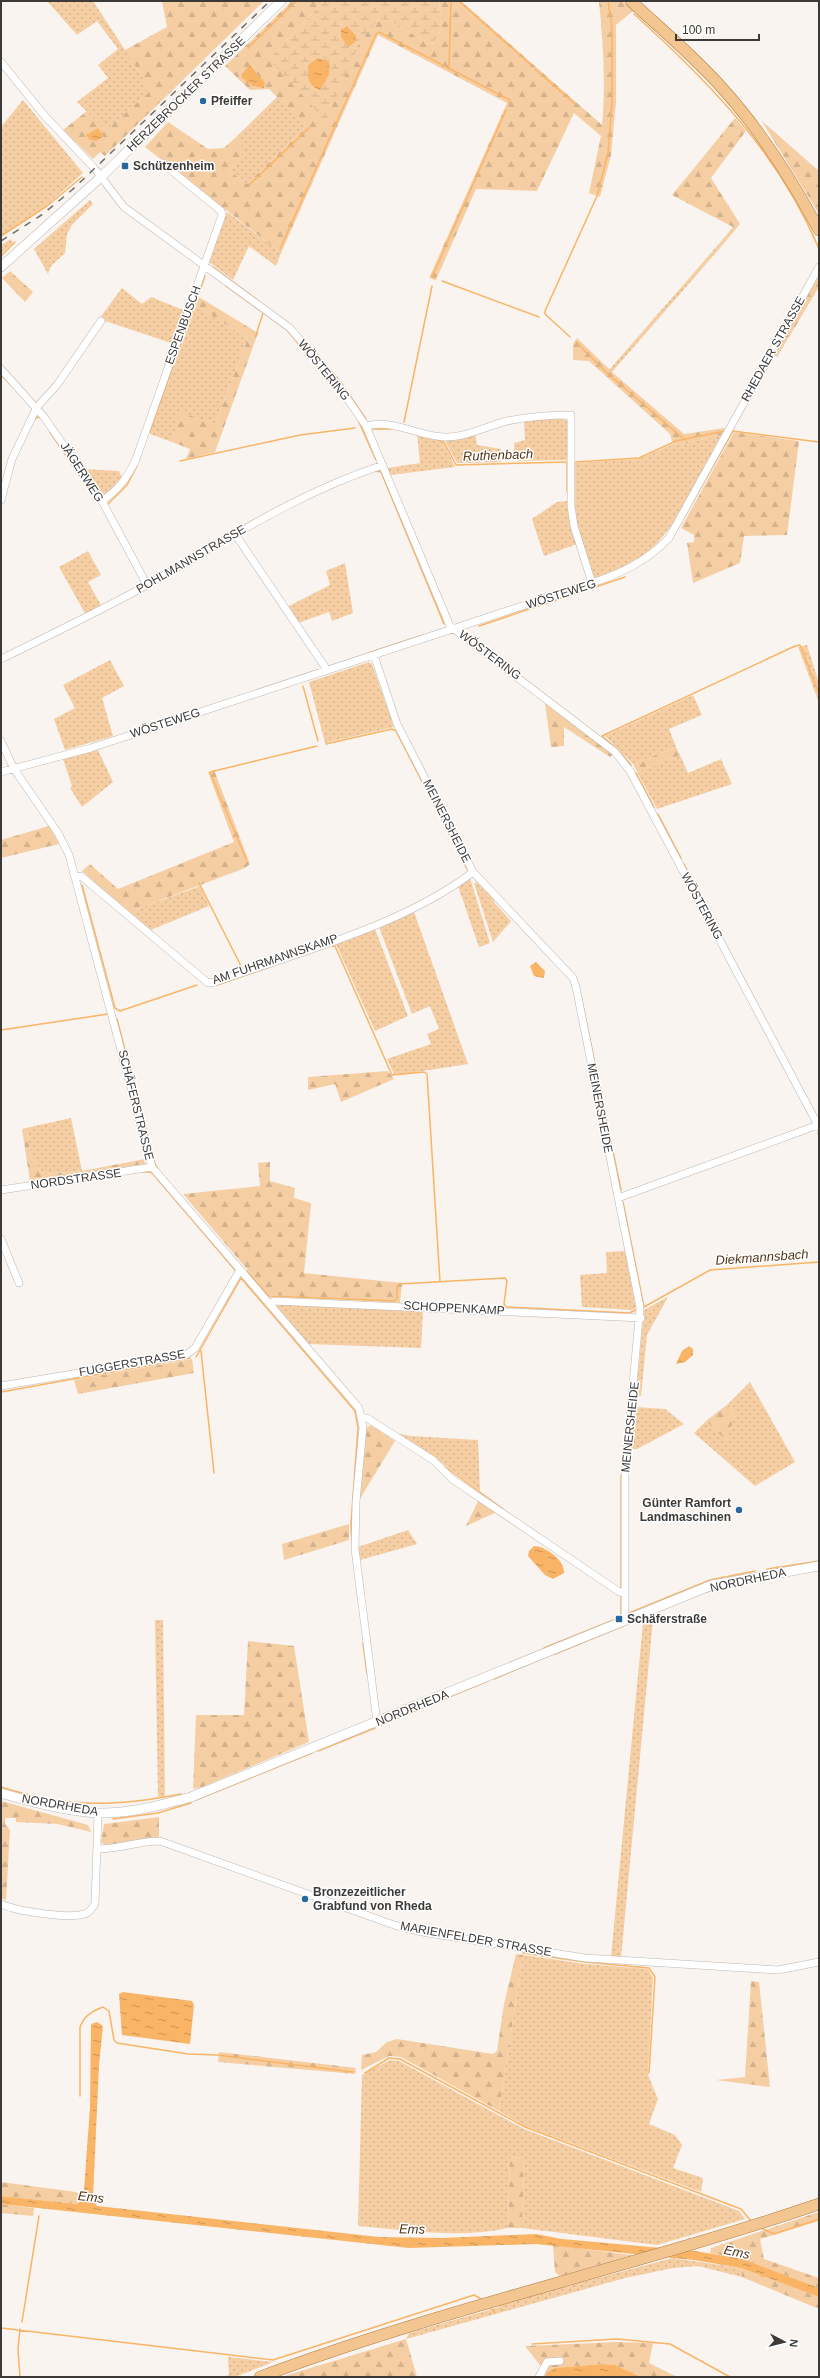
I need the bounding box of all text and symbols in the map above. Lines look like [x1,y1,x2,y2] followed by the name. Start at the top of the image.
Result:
[676,16,759,42] scale bar
[682,23,715,37] text: 100 m
[124,34,248,154] street label: HERZEBROCKER STRASSE
[211,94,253,108] place label: Pfeiffer
[198,96,208,106] marker: Pfeiffer
[133,159,214,173] place label: Schützenheim
[120,161,130,171] marker: Schützenheim
[162,284,204,366] street label: ESPENBUSCH
[738,294,808,404] street label: RHEDAER STRASSE
[295,337,353,403] street label: WÖSTERING
[57,439,107,505] street label: JÄGERWEG
[463,446,533,464] water label: Ruthenbach
[134,522,248,596] street label: POHLMANNSTRASSE
[524,576,598,612] street label: WÖSTEWEG
[456,627,524,683] street label: WÖSTERING
[128,705,202,741] street label: WÖSTEWEG
[420,777,474,865] street label: MEINERSHEIDE
[678,870,726,942] street label: WÖSTERING
[210,931,340,987] street label: AM FUHRMANNSKAMP
[115,1048,157,1162] street label: SCHÄFERSTRASSE
[584,1062,616,1154] street label: MEINERSHEIDE
[30,1166,122,1192] street label: NORDSTRASSE
[715,1246,809,1268] water label: Diekmannsbach
[403,1298,505,1318] street label: SCHOPPENKAMP
[78,1347,186,1379] street label: FUGGERSTRASSE
[618,1381,642,1473] street label: MEINERSHEIDE
[640,1496,731,1524] place label: Günter Ramfort Landmaschinen
[734,1505,744,1515] marker: Günter Ramfort Landmaschinen
[709,1565,787,1595] street label: NORDRHEDA
[627,1612,707,1626] place label: Schäferstraße
[614,1614,624,1624] marker: Schäferstraße
[374,1687,450,1729] street label: NORDRHEDA
[21,1791,99,1819] street label: NORDRHEDA
[313,1885,432,1913] place label: Bronzezeitlicher Grabfund von Rheda
[300,1894,310,1904] marker: Bronzezeitlicher Grabfund von Rheda
[399,1919,553,1959] street label: MARIENFELDER STRASSE
[77,2188,105,2206] water label: Ems
[399,2221,426,2237] water label: Ems
[723,2242,752,2262] water label: Ems
[764,2322,804,2362] north arrow
[787,2339,800,2348] text: N

